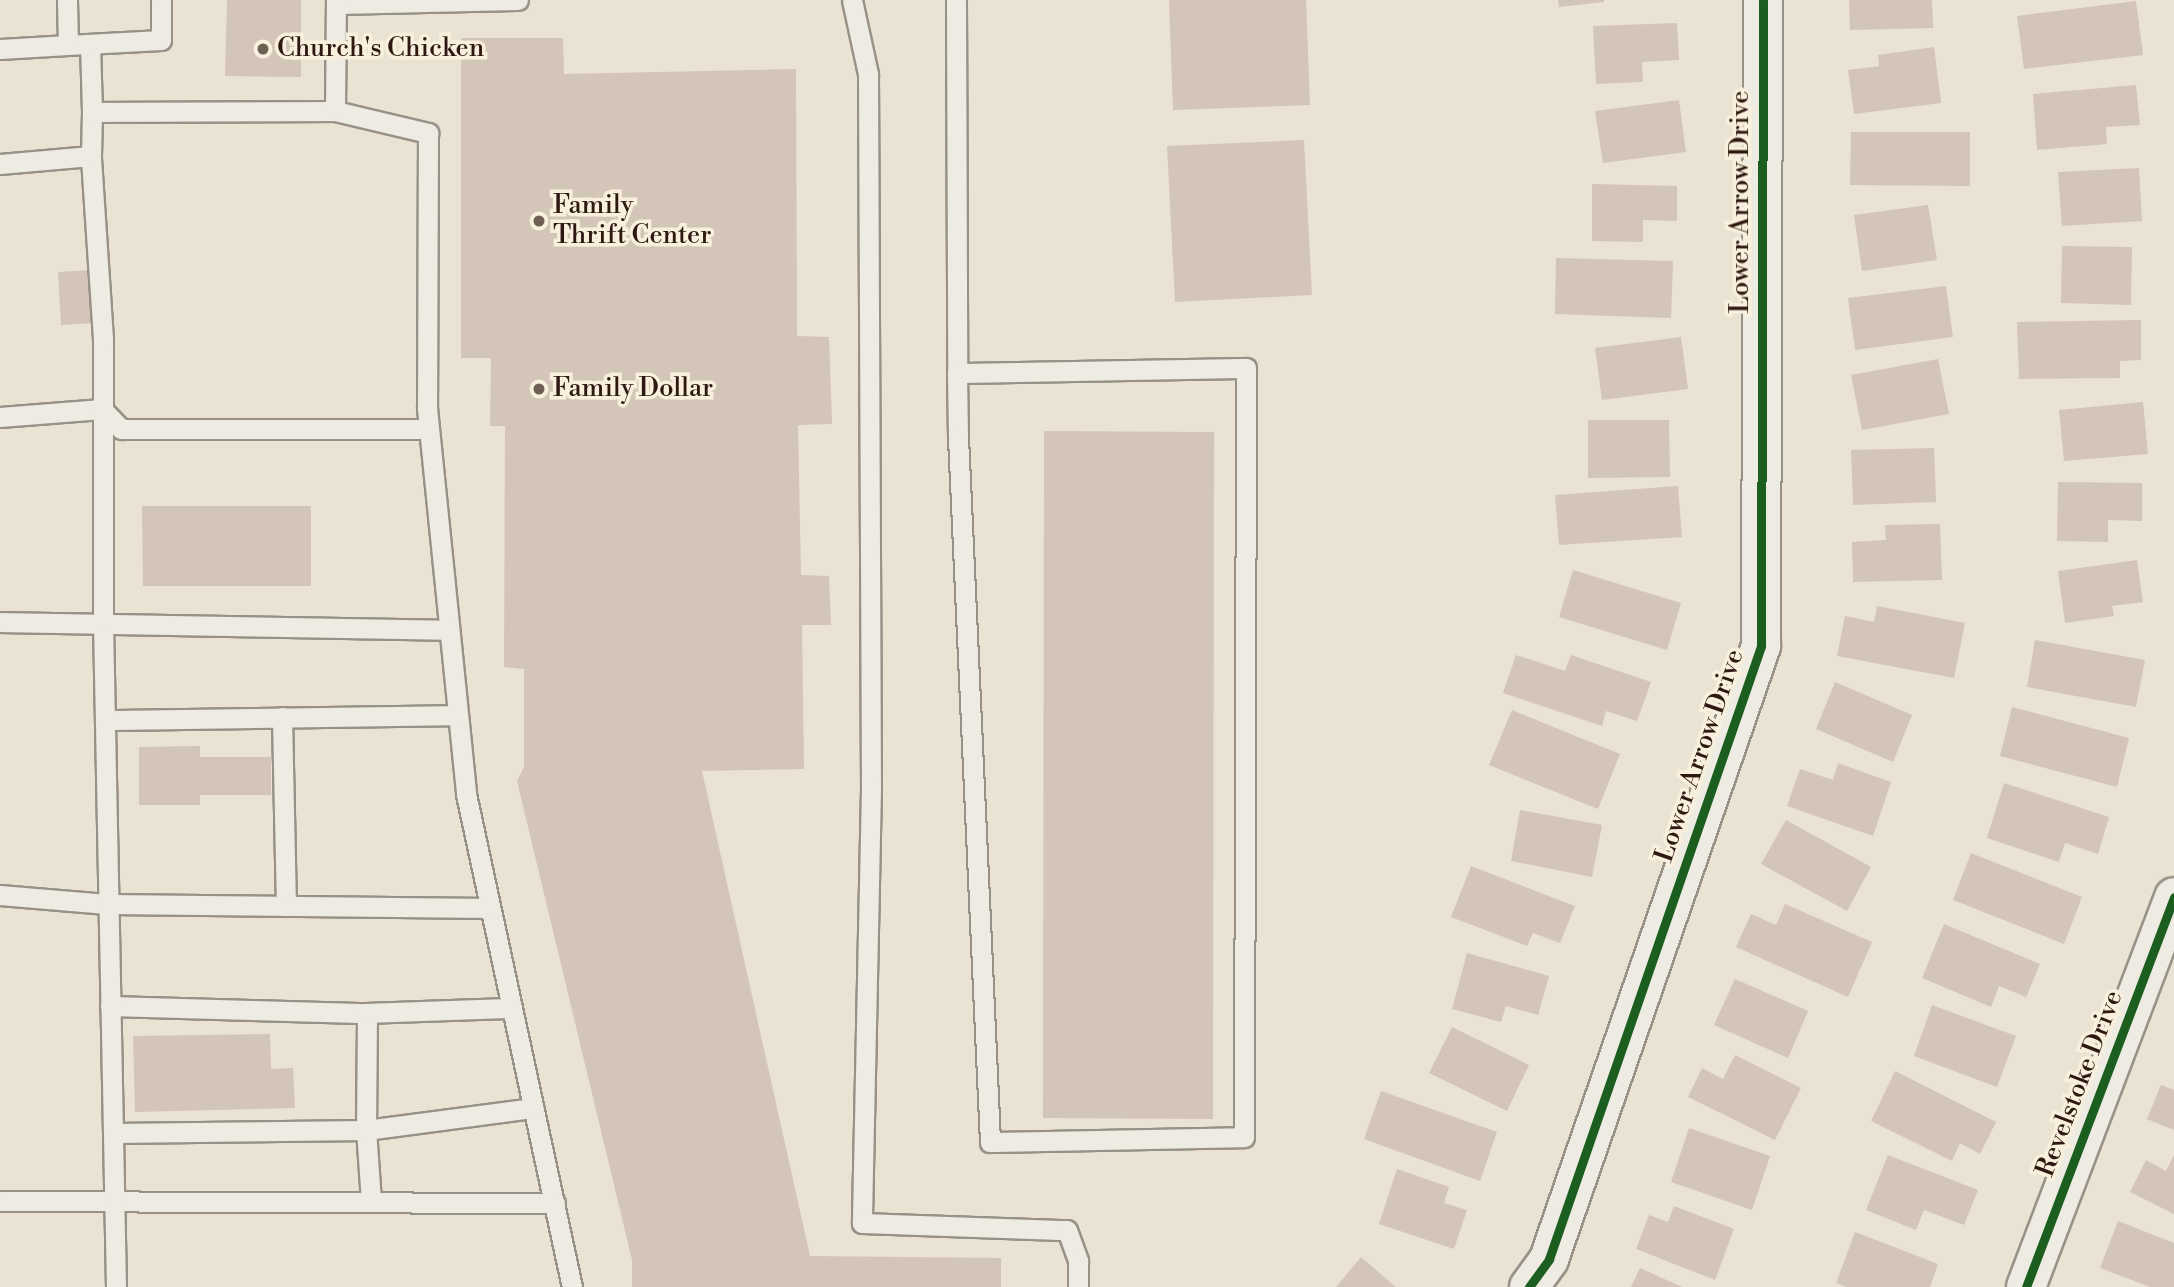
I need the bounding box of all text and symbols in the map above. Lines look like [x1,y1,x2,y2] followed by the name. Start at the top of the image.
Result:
[277,33,484,65] place label: Church's Chicken
[255,41,271,57] marker: Church's Chicken
[1725,91,1757,313] street label: Lower Arrow Drive
[553,190,711,252] place label: Family Thrift Center
[531,213,547,229] marker: Family Thrift Center
[553,373,713,405] place label: Family Dollar
[531,381,547,397] marker: Family Dollar
[1649,646,1751,866] street label: Lower Arrow Drive
[2030,986,2130,1182] street label: Revelstoke Drive

